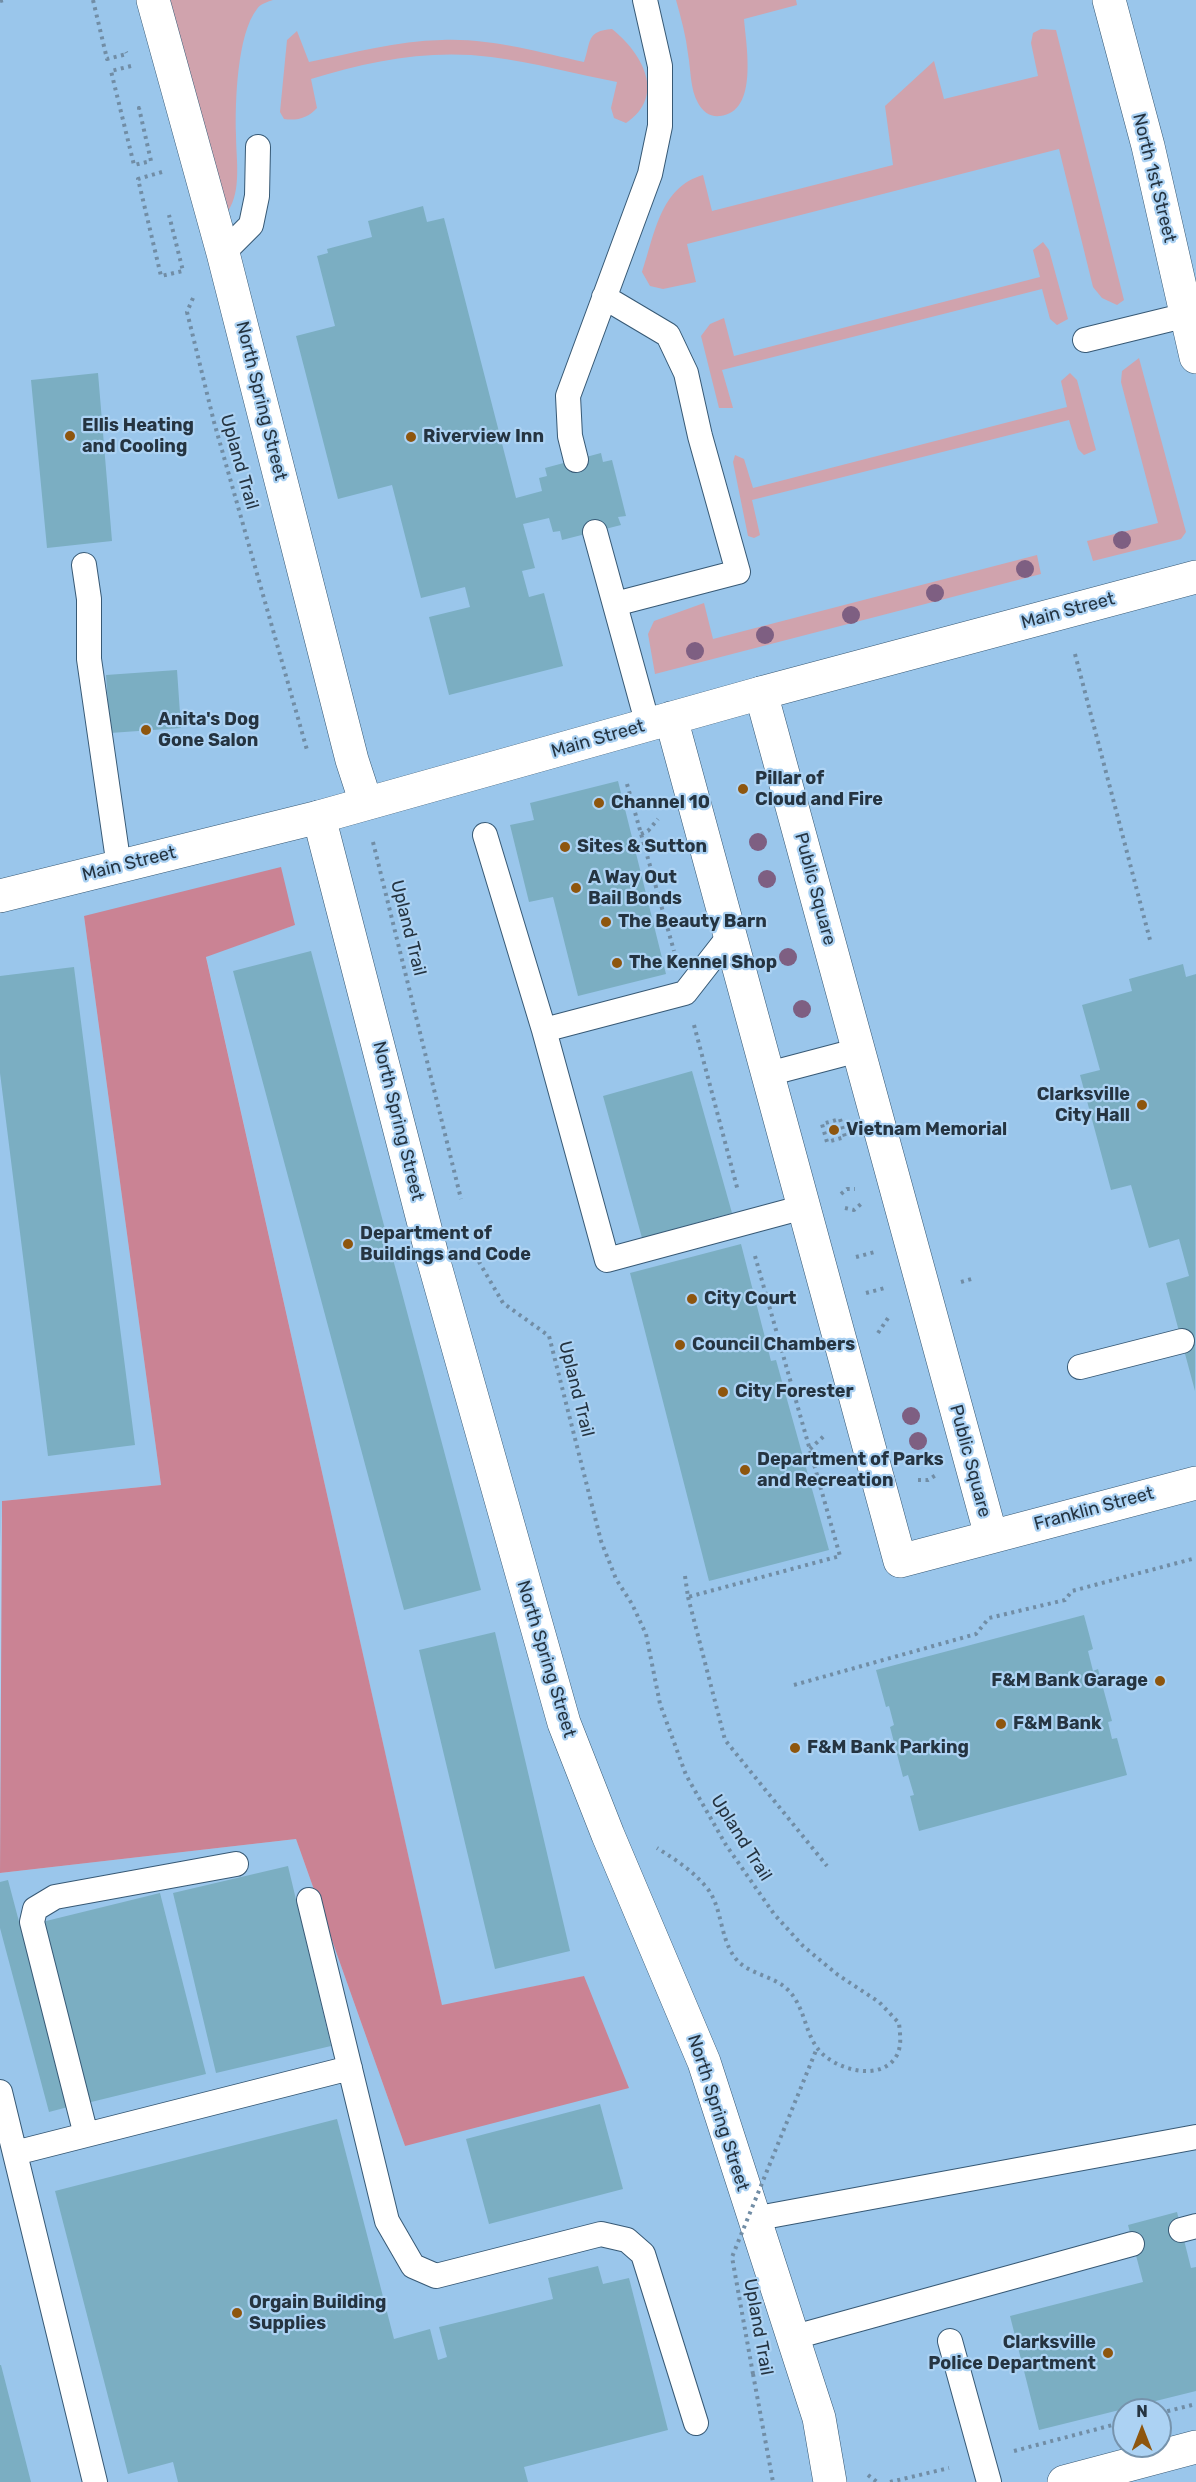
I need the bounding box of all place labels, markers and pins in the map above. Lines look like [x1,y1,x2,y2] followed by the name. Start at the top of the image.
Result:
[82,415,194,458] place label: Ellis Heating and Cooling
[423,426,544,448] place label: Riverview Inn
[63,429,77,443] marker: Ellis Heating and Cooling
[404,430,418,444] marker: Riverview Inn
[158,709,259,752] place label: Anita's Dog Gone Salon
[139,723,153,737] marker: Anita's Dog Gone Salon
[755,768,883,810] place label: Pillar of Cloud and Fire
[736,782,750,796] marker: Pillar of Cloud and Fire
[611,792,710,814] place label: Channel 10
[592,796,606,810] marker: Channel 10
[577,836,707,858] place label: Sites & Sutton
[558,840,572,854] marker: Sites & Sutton
[588,867,682,910] place label: A Way Out Bail Bonds
[569,881,583,895] marker: A Way Out Bail Bonds
[618,911,767,933] place label: The Beauty Barn
[599,915,613,929] marker: The Beauty Barn
[629,952,777,974] place label: The Kennel Shop
[610,956,624,970] marker: The Kennel Shop
[1037,1084,1130,1126] place label: Clarksville City Hall
[1135,1098,1149,1112] marker: Clarksville City Hall
[846,1119,1007,1141] place label: Vietnam Memorial
[827,1123,841,1137] marker: Vietnam Memorial
[360,1223,531,1266] place label: Department of Buildings and Code
[341,1237,355,1251] marker: Department of Buildings and Code
[704,1288,797,1310] place label: City Court
[685,1292,699,1306] marker: City Court
[692,1334,855,1356] place label: Council Chambers
[673,1338,687,1352] marker: Council Chambers
[735,1381,854,1403] place label: City Forester
[716,1385,730,1399] marker: City Forester
[757,1449,944,1492] place label: Department of Parks and Recreation
[738,1463,752,1477] marker: Department of Parks and Recreation
[991,1670,1148,1692] place label: F&M Bank Garage
[1153,1674,1167,1688] marker: F&M Bank Garage
[1013,1713,1102,1735] place label: F&M Bank
[994,1717,1008,1731] marker: F&M Bank
[807,1737,969,1759] place label: F&M Bank Parking
[788,1741,802,1755] marker: F&M Bank Parking
[249,2292,386,2334] place label: Orgain Building Supplies
[230,2306,244,2320] marker: Orgain Building Supplies
[928,2332,1096,2374] place label: Clarksville Police Department
[1101,2346,1115,2360] marker: Clarksville Police Department

